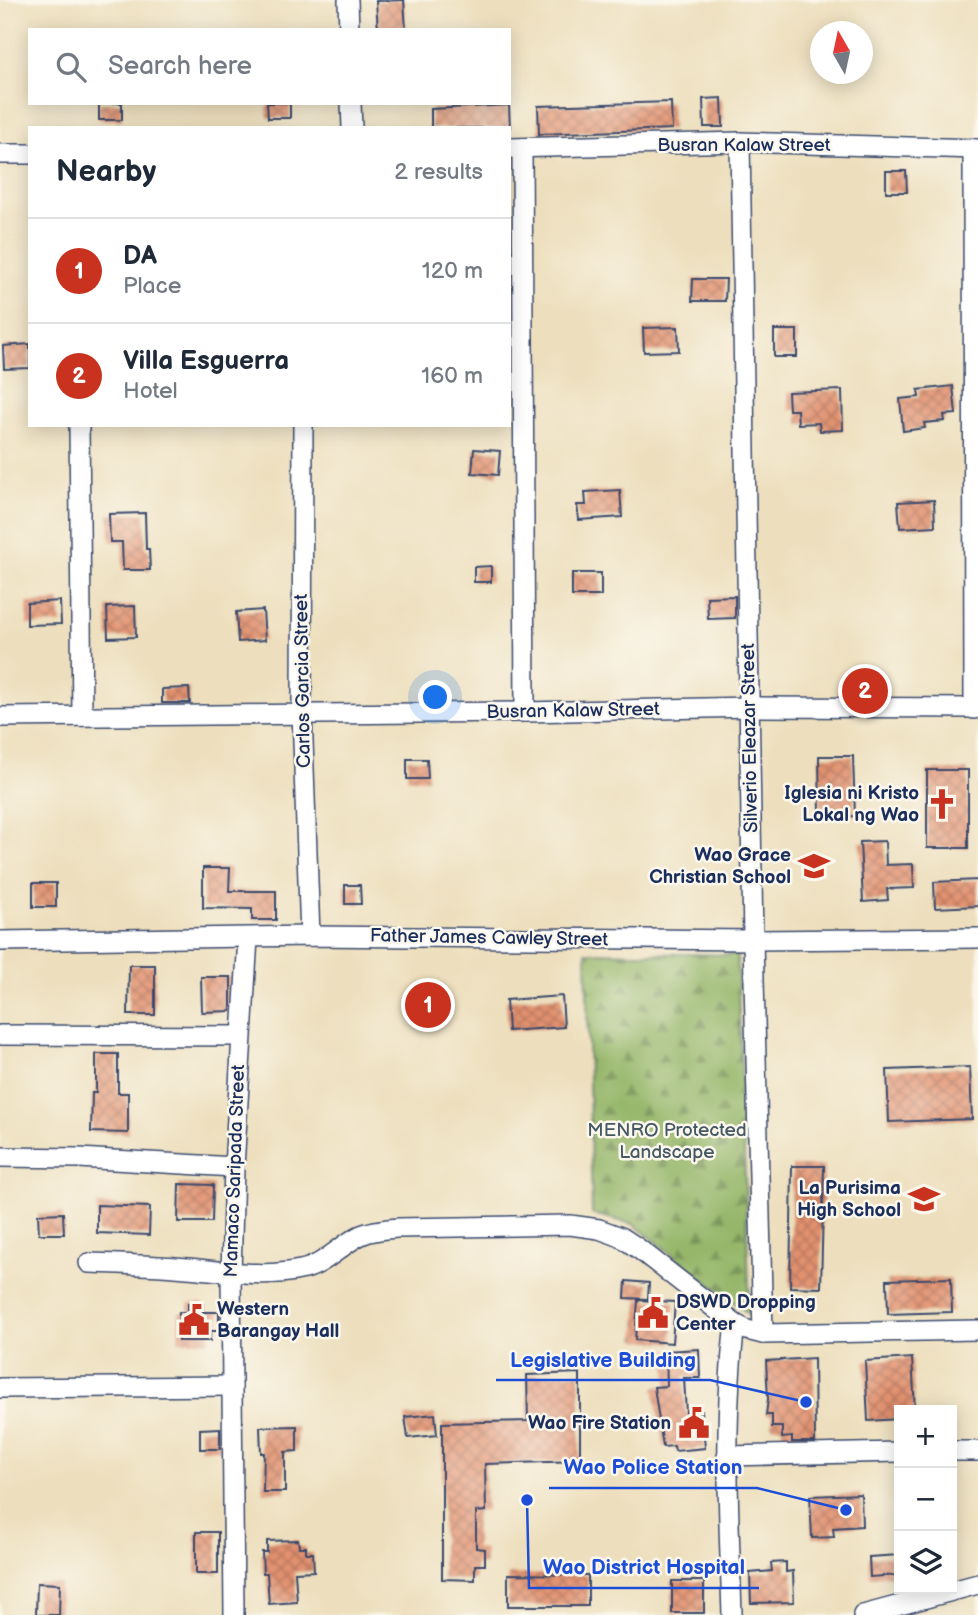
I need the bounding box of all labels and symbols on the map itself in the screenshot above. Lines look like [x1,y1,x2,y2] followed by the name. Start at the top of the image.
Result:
[810,21,873,84] north arrow
[657,134,831,157] street label: Busran Kalaw Street
[290,594,316,768] street label: Carlos Garcia Street
[737,643,763,833] street label: Silverio Eleazar Street
[842,665,888,717] pin: 2
[418,680,452,714] your location
[486,698,660,724] street label: Busran Kalaw Street
[784,782,919,827] place label: Iglesia ni Kristo Lokal ng Wao
[925,787,959,821] church icon: Iglesia ni Kristo Lokal ng Wao
[649,844,791,889] place label: Wao Grace Christian School
[797,849,831,883] school or university icon: Wao Grace Christian School
[370,924,609,952] street label: Father James Cawley Street
[405,979,451,1031] pin: 1
[220,1064,250,1278] street label: Mamaco Saripada Street
[587,1119,747,1164] park label: MENRO Protected Landscape
[797,1177,901,1222] place label: La Purisima High School
[907,1182,941,1216] school or university icon: La Purisima High School
[676,1291,816,1336] place label: DSWD Dropping Center
[636,1296,670,1330] public building icon: DSWD Dropping Center
[217,1298,339,1343] place label: Western Barangay Hall
[177,1303,211,1337] public building icon: Western Barangay Hall
[496,1338,710,1380] callout: Legislative Building
[510,1348,696,1373] text: Legislative Building
[677,1406,711,1440] public building icon: Wao Fire Station
[528,1412,671,1435] place label: Wao Fire Station
[549,1446,757,1488] callout: Wao Police Station
[563,1455,743,1480] text: Wao Police Station
[529,1546,759,1588] callout: Wao District Hospital
[543,1555,745,1580] text: Wao District Hospital

